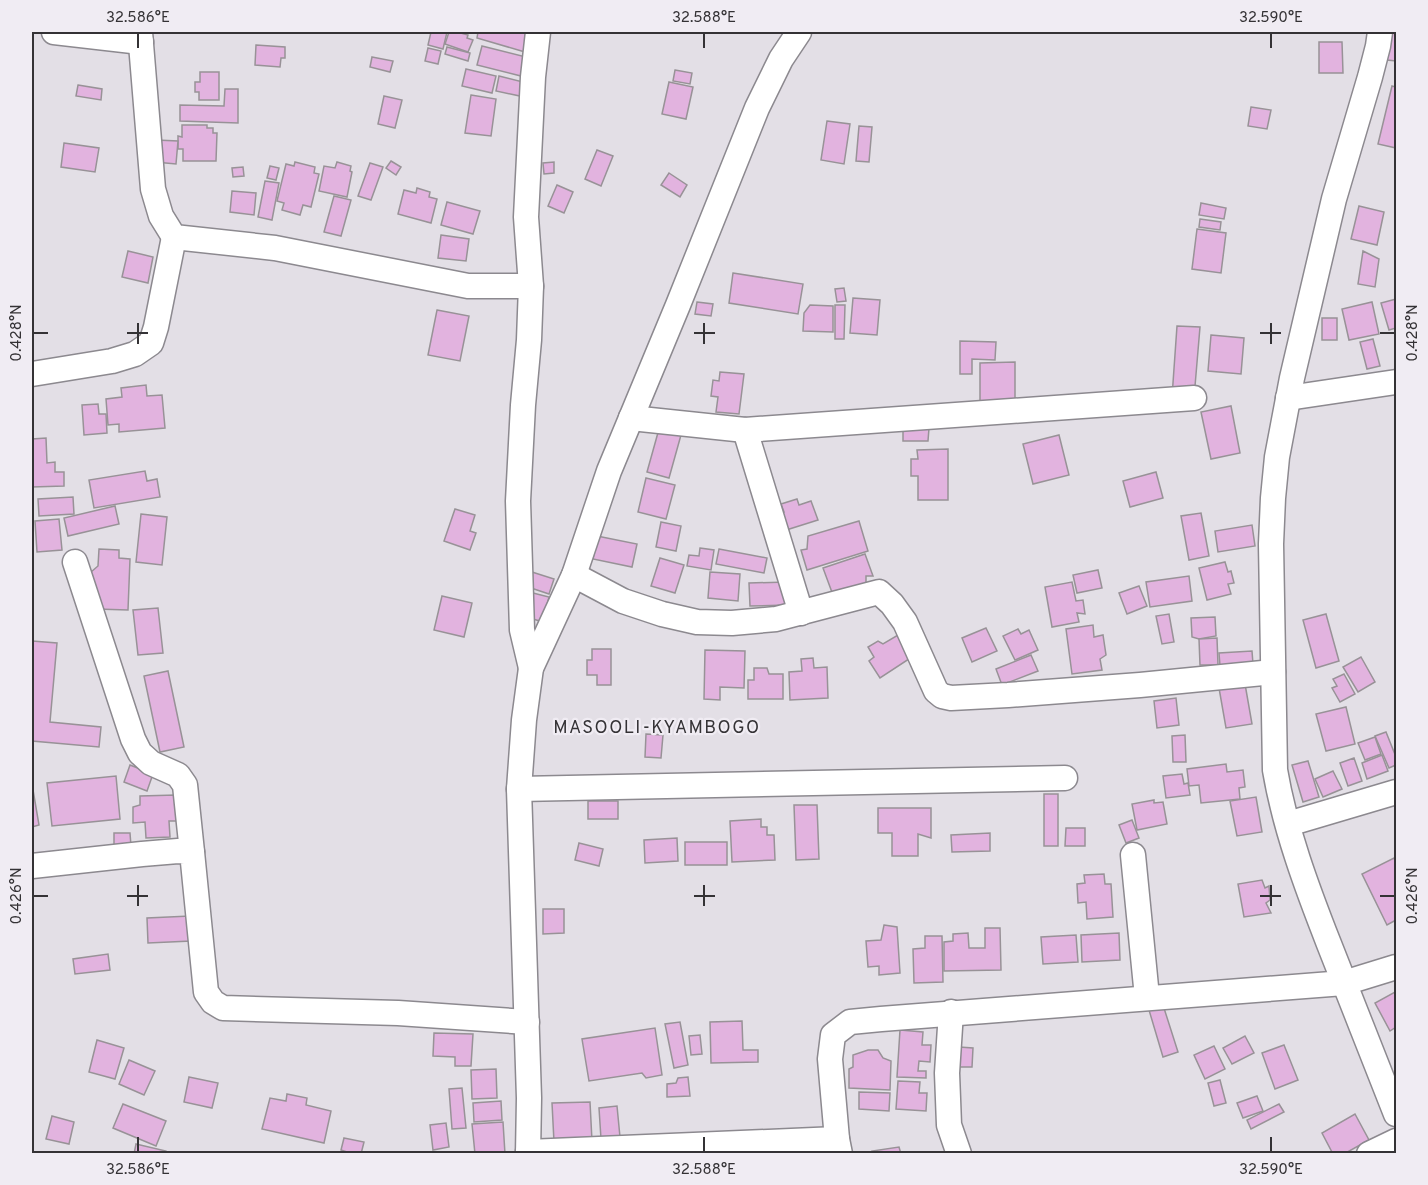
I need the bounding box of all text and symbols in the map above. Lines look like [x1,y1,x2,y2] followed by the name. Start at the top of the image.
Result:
[106,9,170,28] text: 32.586°E
[672,9,736,28] text: 32.588°E
[1239,9,1303,28] text: 32.590°E
[8,304,27,362] text: 0.428°N
[1404,304,1423,362] text: 0.428°N
[553,717,761,740] district label: MASOOLI-KYAMBOGO
[8,867,27,925] text: 0.426°N
[1404,867,1423,925] text: 0.426°N
[106,1161,170,1180] text: 32.586°E
[672,1161,736,1180] text: 32.588°E
[1239,1161,1303,1180] text: 32.590°E

